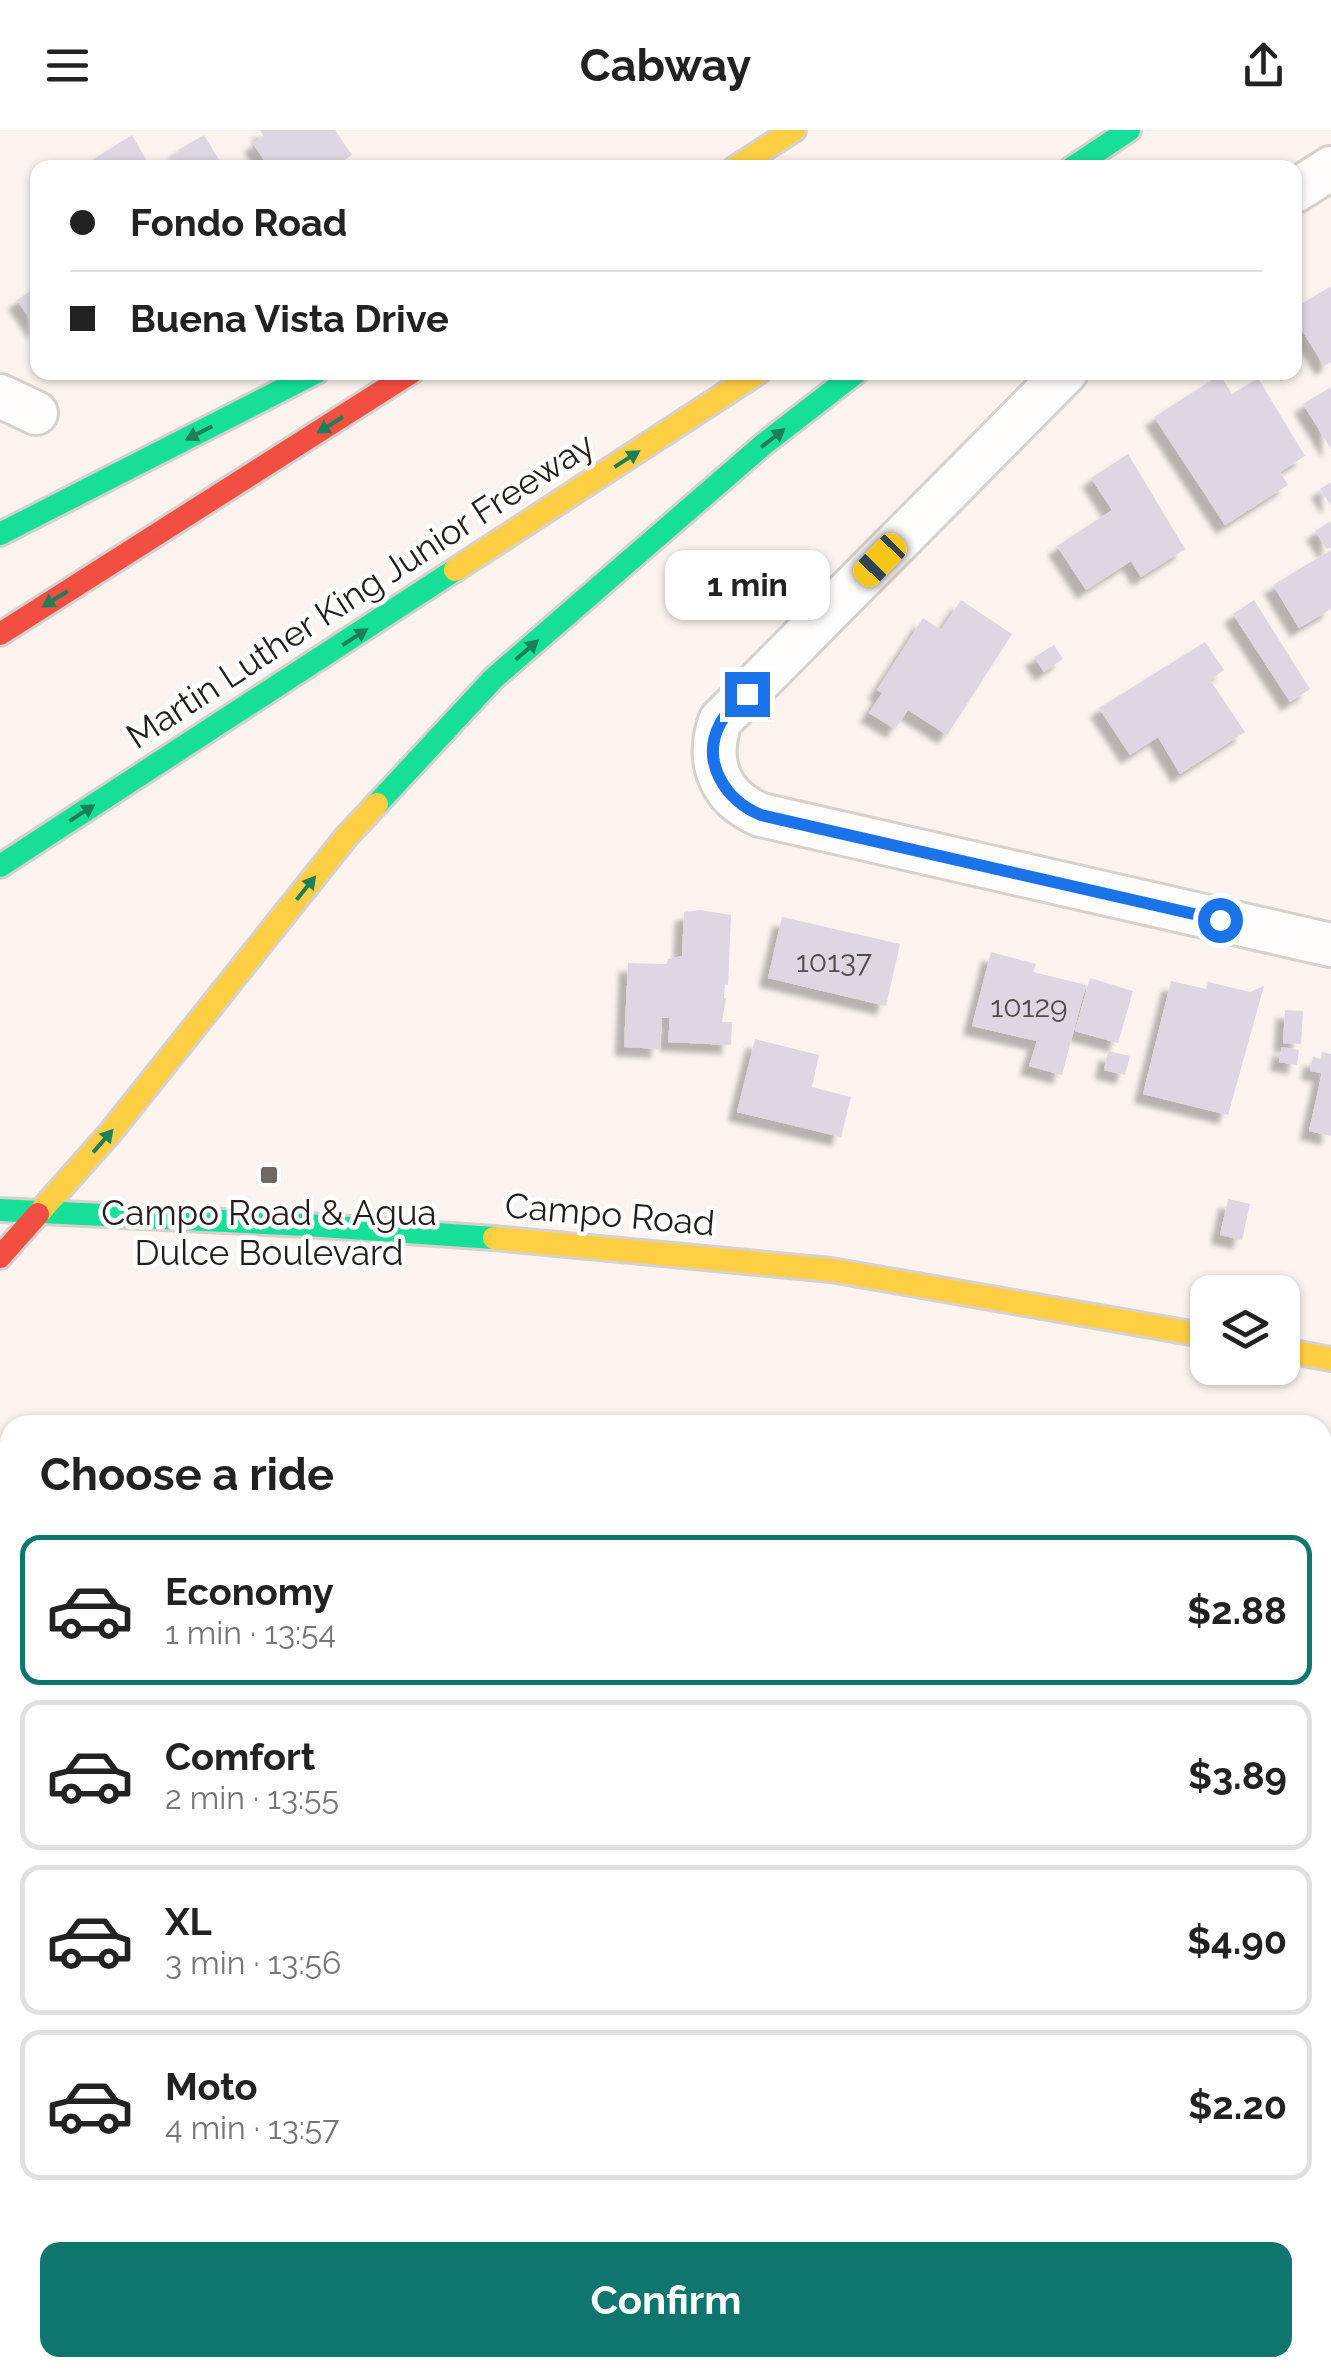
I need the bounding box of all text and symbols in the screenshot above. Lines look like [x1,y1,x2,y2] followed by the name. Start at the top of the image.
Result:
[40,38,95,93] icon: menu
[1236,38,1291,93] icon: share
[580,39,751,92] text: Cabway
[130,200,347,245] text: Fondo Road
[130,296,449,341] text: Buena Vista Drive
[316,415,343,433] one-way arrow
[119,423,601,757] street label: Martin Luther King Junior Freeway
[184,424,213,441] one-way arrow
[760,428,786,448] one-way arrow
[613,450,640,468] one-way arrow
[848,528,912,592] car
[664,549,830,619] callout: 1 min
[707,566,788,603] text: 1 min
[41,589,69,607] one-way arrow
[341,628,368,646] one-way arrow
[514,639,539,661] one-way arrow
[725,672,770,717] route end
[68,805,96,823] one-way arrow
[295,875,316,900] one-way arrow
[1198,898,1243,943] route start
[796,944,872,979] house number: 10137
[990,989,1068,1024] house number: 10129
[91,1129,113,1154] one-way arrow
[258,1164,280,1186] marker: Campo Road & Agua Dulce Boulevard
[503,1184,717,1244] street label: Campo Road
[101,1192,437,1273] place label: Campo Road & Agua Dulce Boulevard
[1190,1275,1300,1385] map controls
[1190,1275,1300,1385] button: layers
[40,1448,334,1501] text: Choose a ride
[45,1565,135,1655] icon: car
[165,1569,334,1614] text: Economy
[1187,1588,1287,1633] text: $2.88
[165,1614,336,1651] text: 1 min · 13:54
[45,1730,135,1820] icon: car
[165,1734,315,1779] text: Comfort
[1188,1753,1287,1798] text: $3.89
[165,1779,339,1816] text: 2 min · 13:55
[45,1895,135,1985] icon: car
[165,1899,212,1944] text: XL
[1187,1918,1287,1963] text: $4.90
[165,1944,341,1981] text: 3 min · 13:56
[45,2060,135,2150] icon: car
[165,2064,258,2109] text: Moto
[1188,2083,1287,2128] text: $2.20
[165,2109,339,2146] text: 4 min · 13:57
[40,2242,1292,2357] button: Confirm

